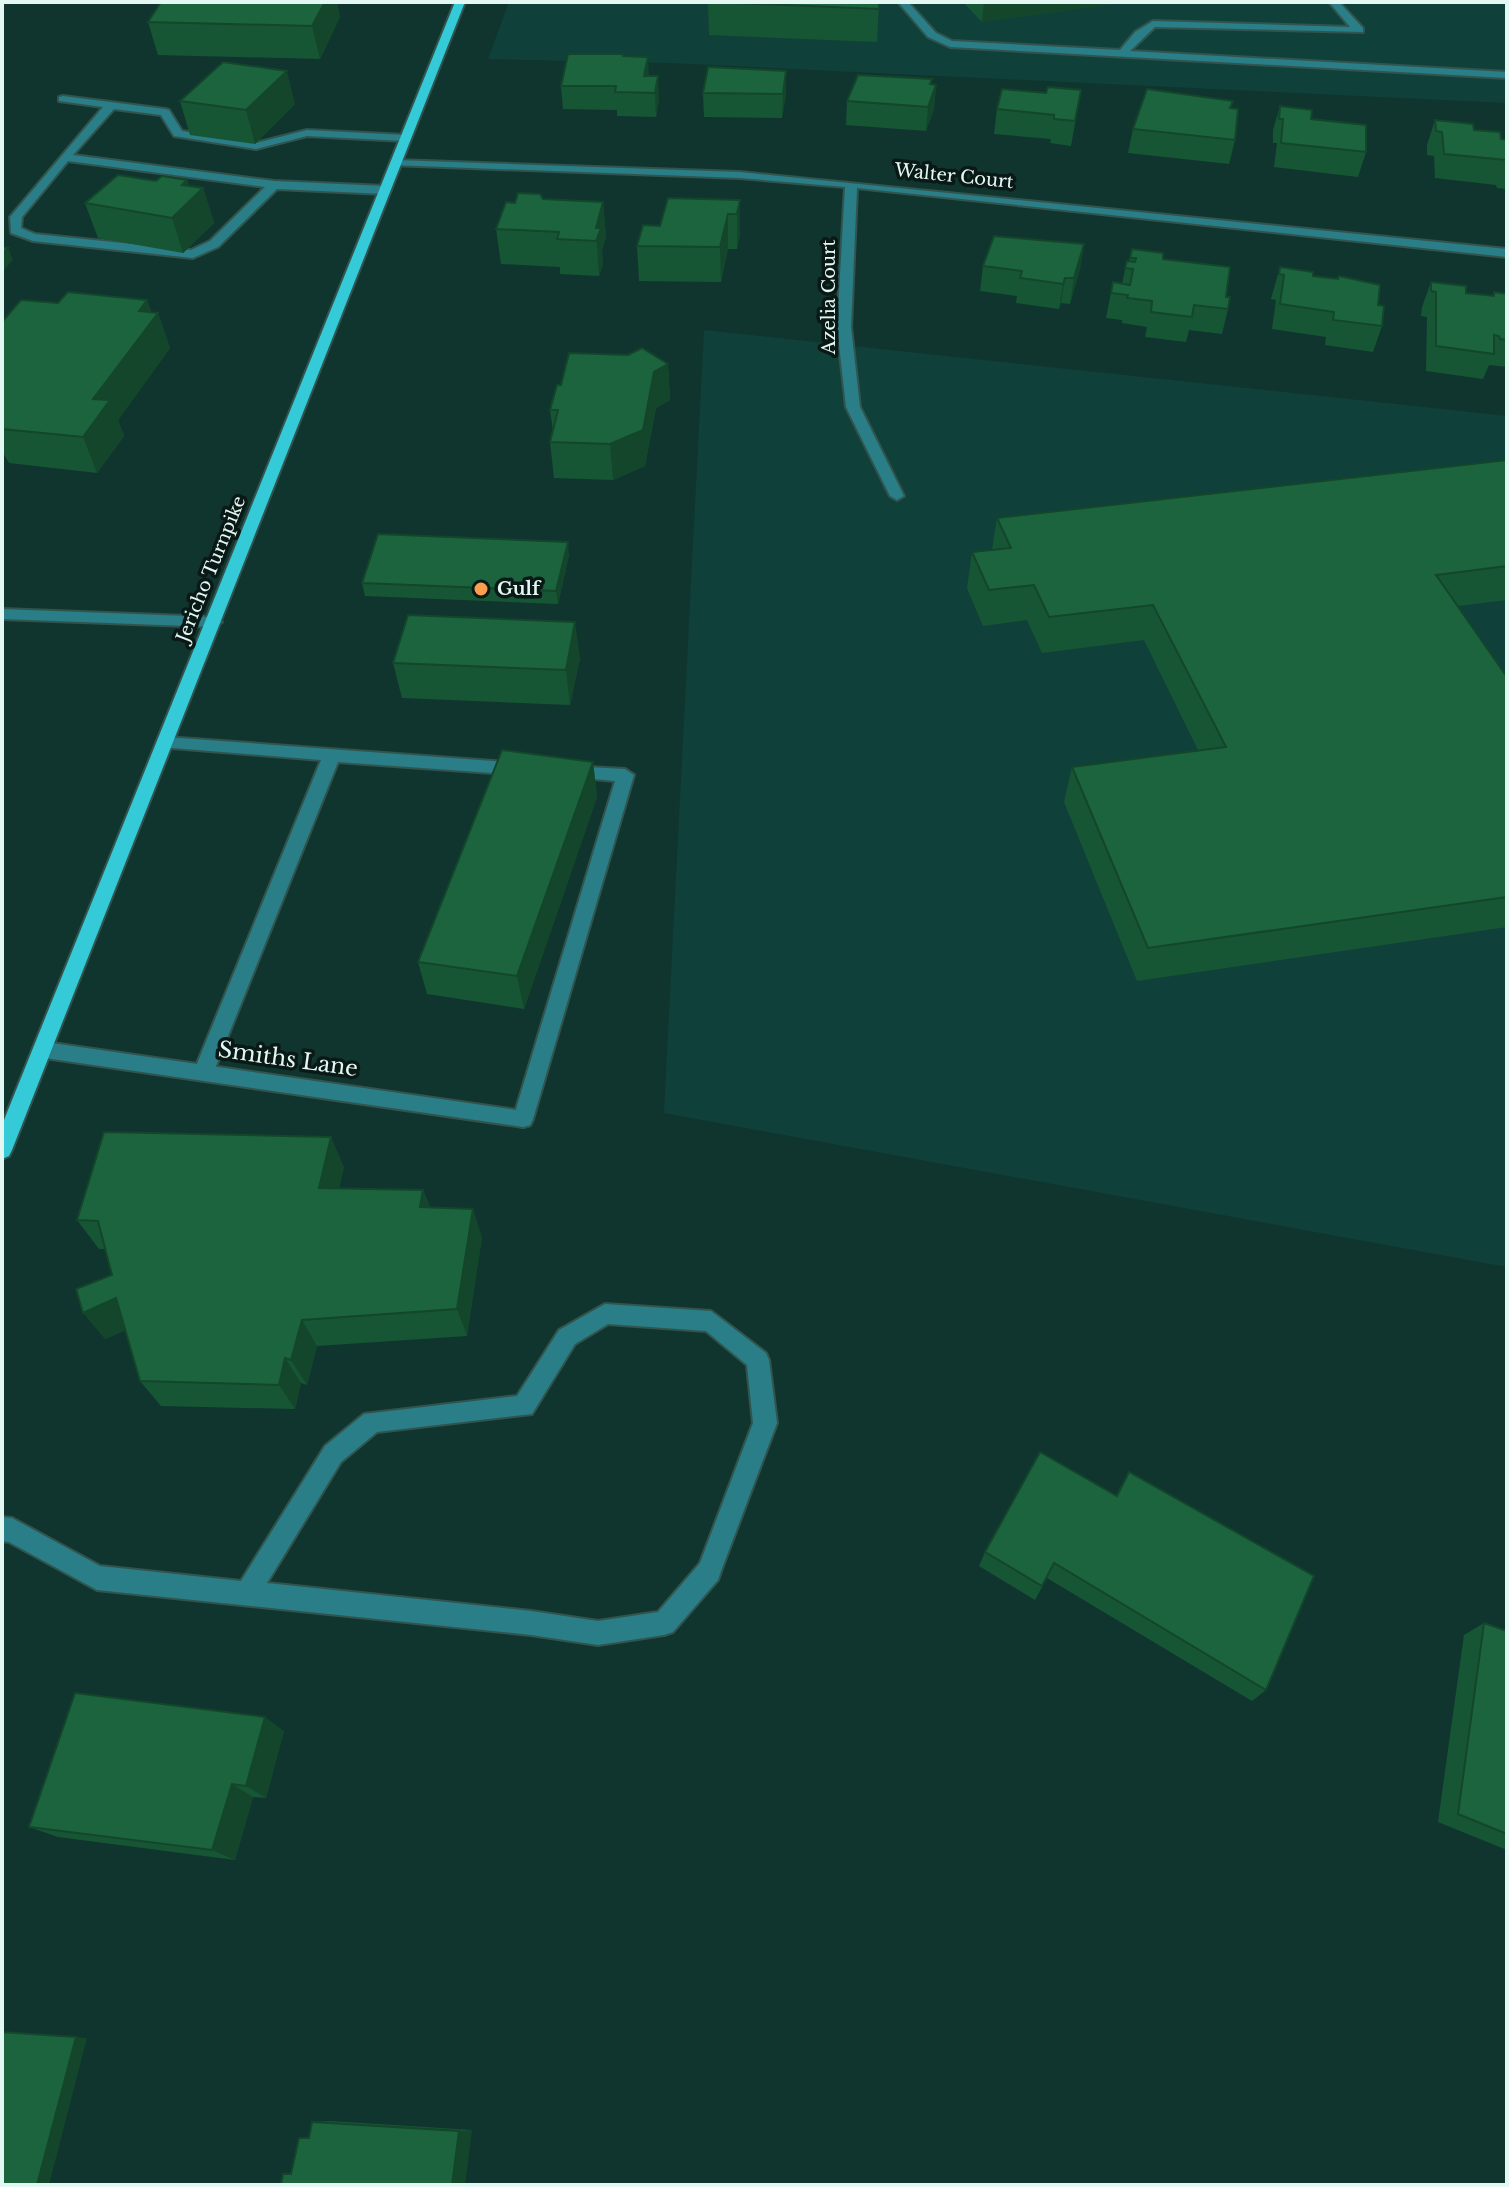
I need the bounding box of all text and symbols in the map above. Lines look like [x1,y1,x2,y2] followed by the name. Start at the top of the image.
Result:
[892,159,1015,193] street label: Walter Court
[818,239,840,355] street label: Azelia Court
[171,493,250,647] street label: Jericho Turnpike
[497,578,542,600] place label: Gulf
[472,580,490,598] marker: Gulf
[216,1036,360,1082] street label: Smiths Lane

